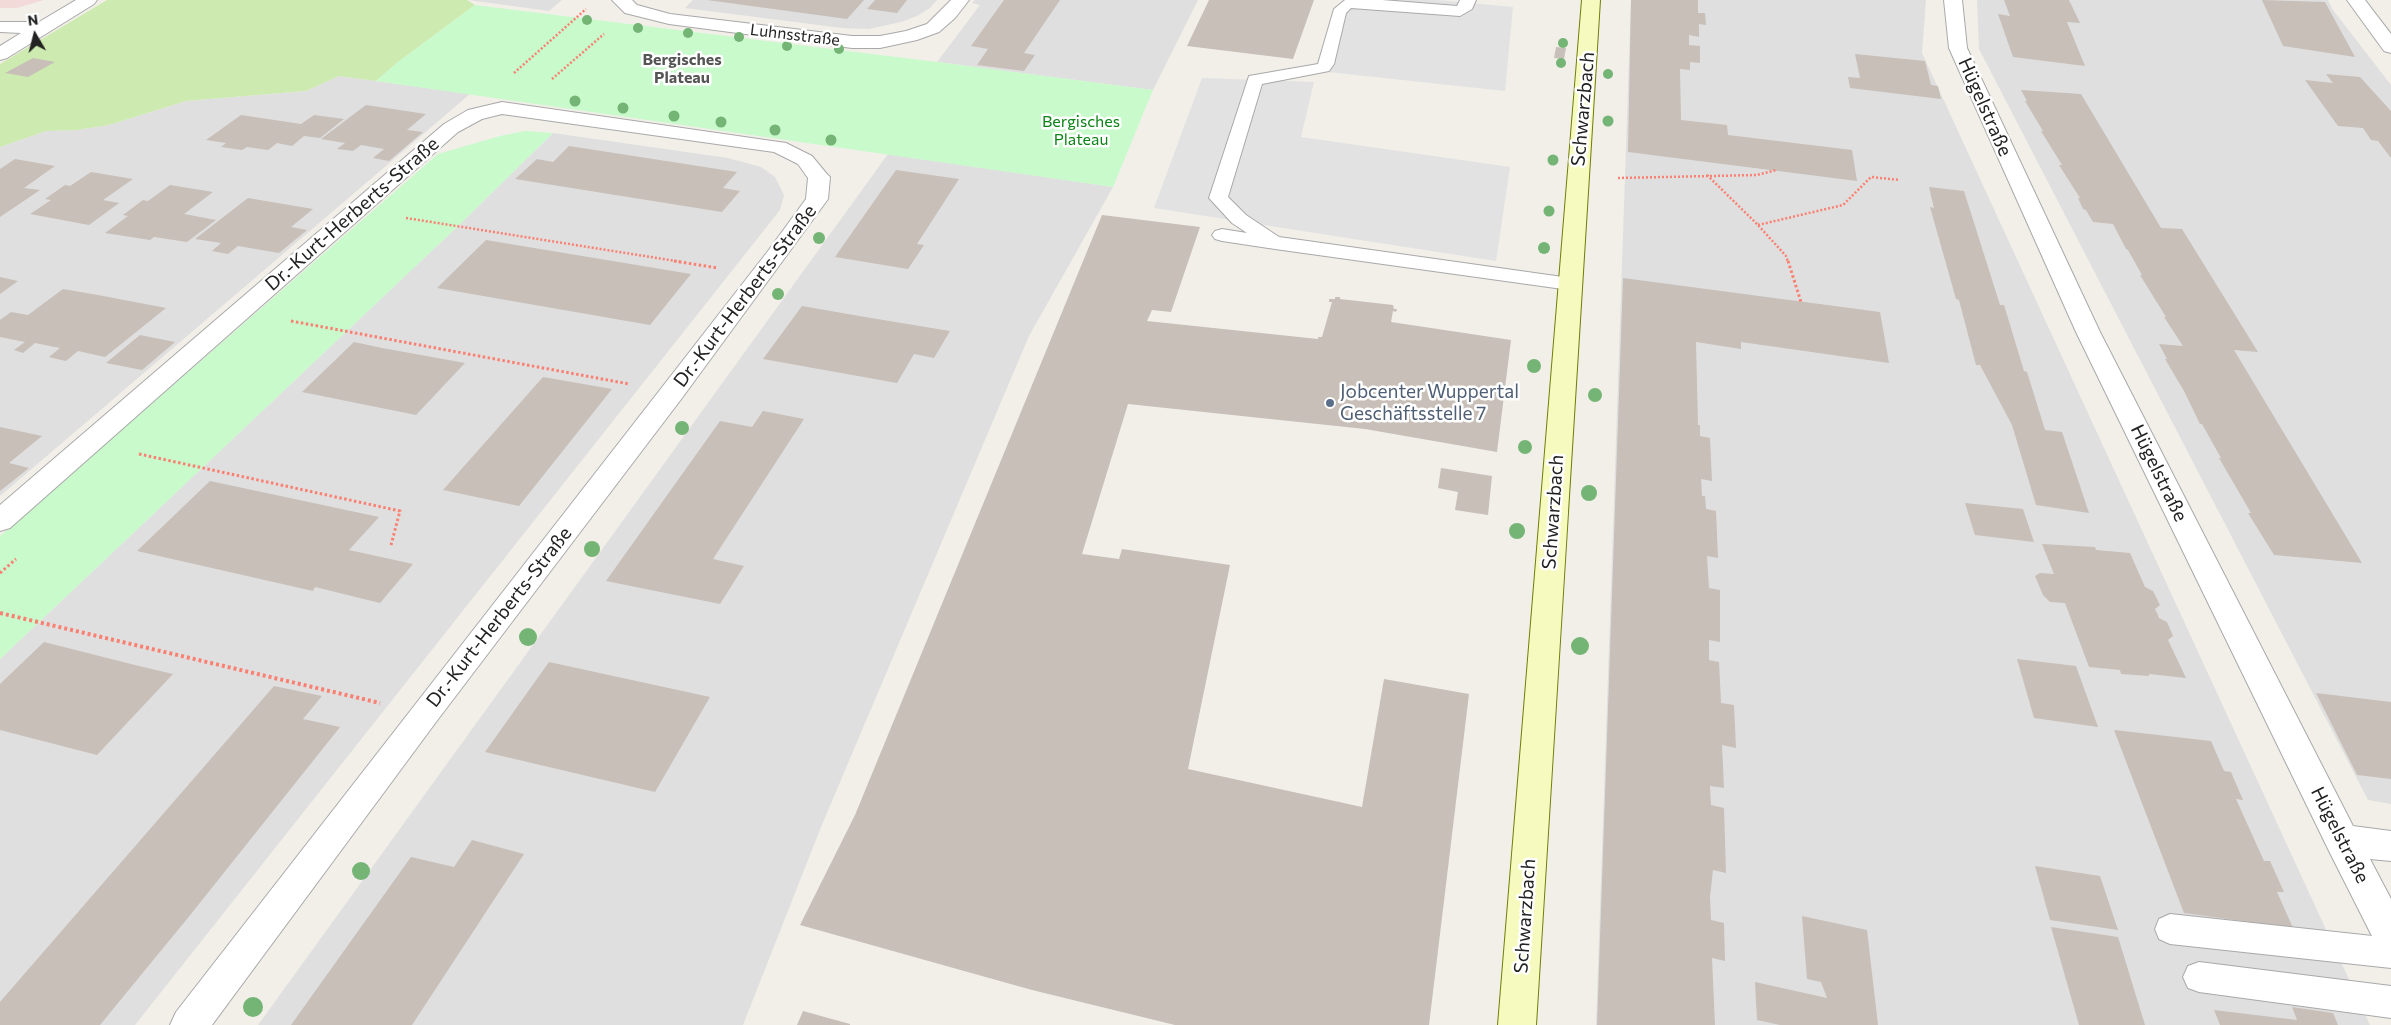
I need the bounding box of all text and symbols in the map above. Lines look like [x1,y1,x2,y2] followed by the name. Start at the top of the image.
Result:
[10,10,60,60] north arrow
[26,11,39,29] text: N
[749,20,841,50] street label: Luhnsstraße
[642,50,722,88] district label: Bergisches Plateau
[1567,51,1599,167] street label: Schwarzbach
[1953,54,2017,160] street label: Hügelstraße
[1042,112,1120,150] park label: Bergisches Plateau
[261,132,443,296] street label: Dr.-Kurt-Herberts-Straße
[669,200,821,392] street label: Dr.-Kurt-Herberts-Straße
[1340,381,1519,425] place label: Jobcenter Wuppertal Geschäftsstelle 7
[1324,397,1336,409] marker: Jobcenter Wuppertal Geschäftsstelle 7
[2126,421,2192,525] street label: Hügelstraße
[1538,454,1568,570] street label: Schwarzbach
[422,522,576,712] street label: Dr.-Kurt-Herberts-Straße
[2306,783,2374,887] street label: Hügelstraße
[1510,858,1540,974] street label: Schwarzbach

